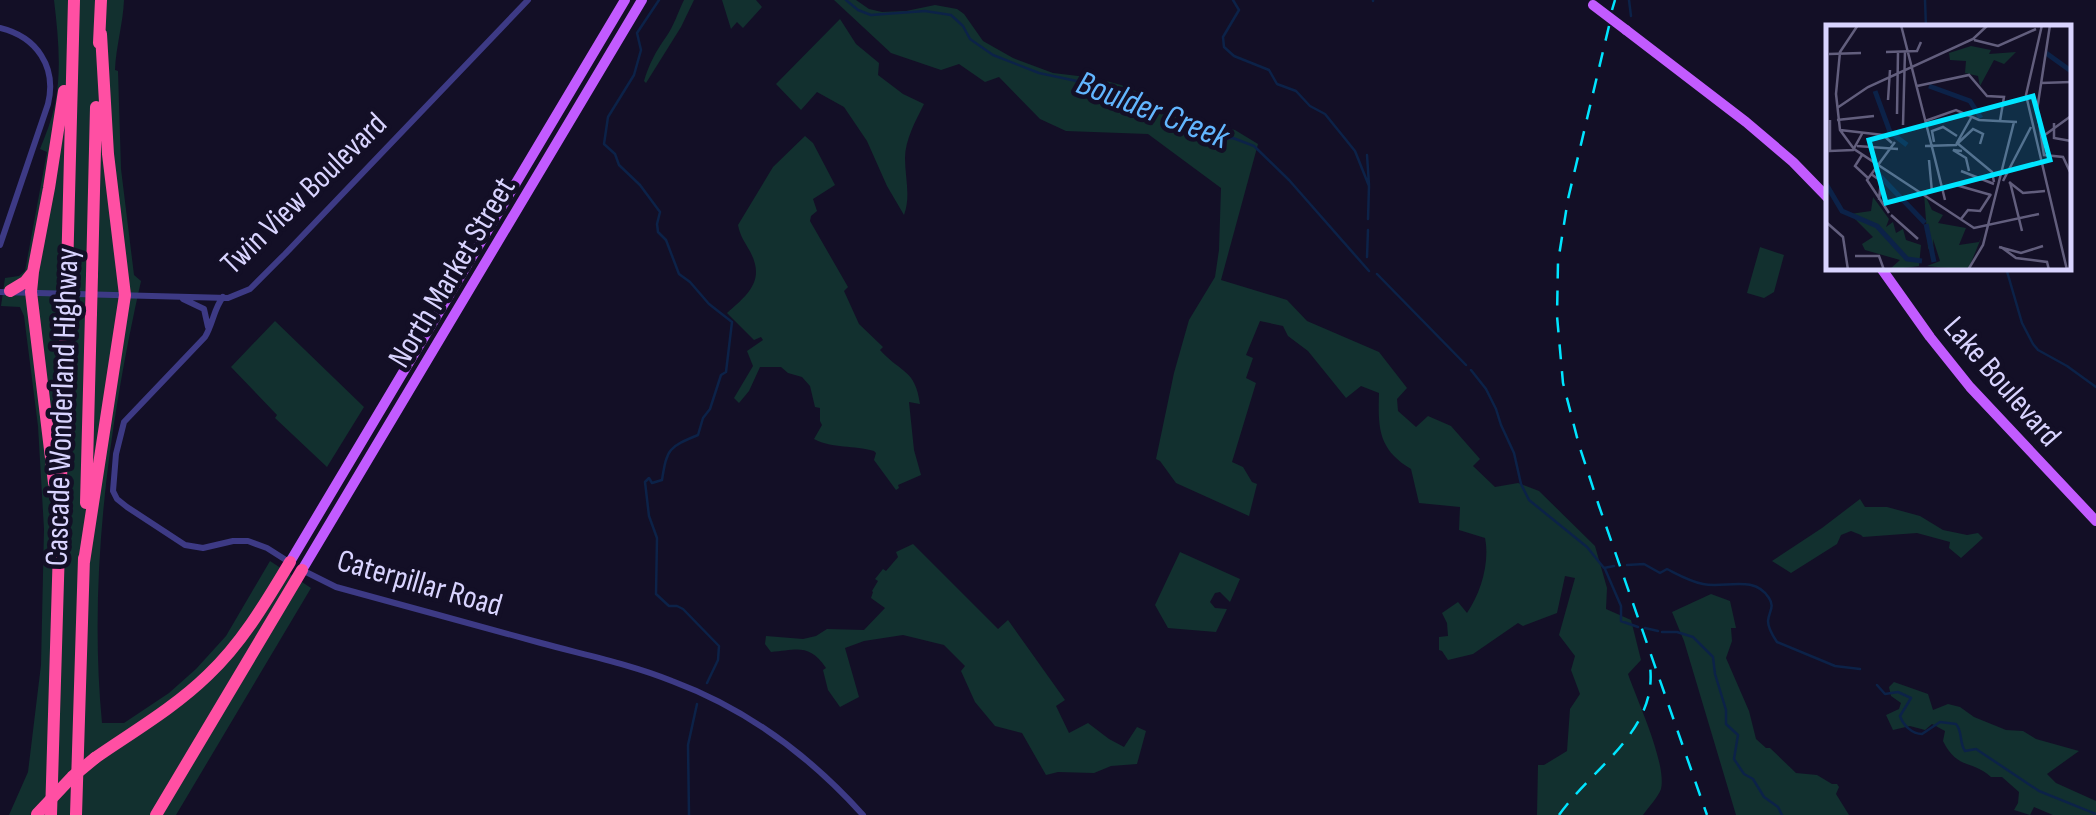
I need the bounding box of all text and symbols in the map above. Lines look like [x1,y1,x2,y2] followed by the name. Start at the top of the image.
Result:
[1826,25,2071,270] inset map
[1070,62,1236,159] water label: Boulder Creek
[213,105,395,283] street label: Twin View Boulevard
[380,171,524,375] street label: North Market Street
[37,247,88,567] street label: Cascade Wonderland Highway
[1935,309,2069,455] street label: Lake Boulevard
[333,541,507,626] street label: Caterpillar Road

